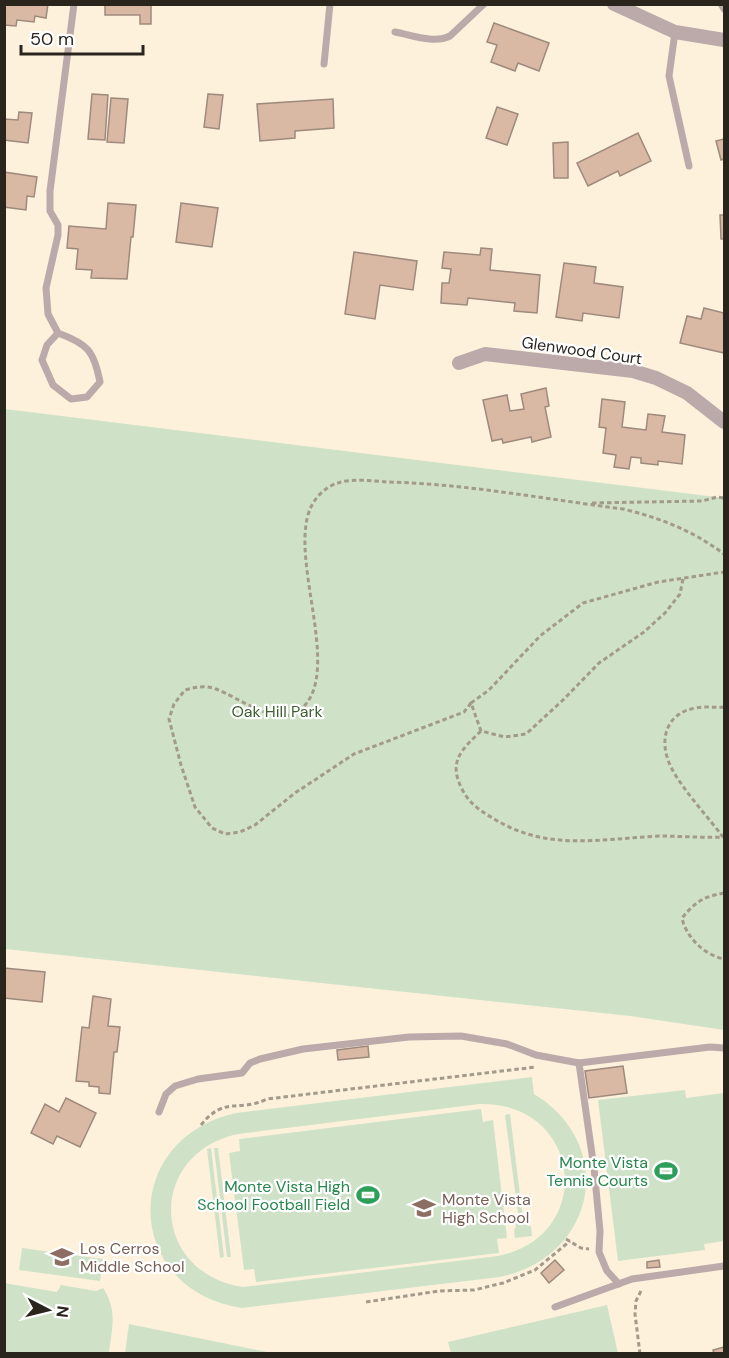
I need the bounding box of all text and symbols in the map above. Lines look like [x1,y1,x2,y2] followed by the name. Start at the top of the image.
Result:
[21,18,142,56] scale bar
[30,27,74,51] text: 50 m
[520,332,644,369] street label: Glenwood Court
[231,701,323,722] park label: Oak Hill Park
[547,1152,648,1191] place label: Monte Vista Tennis Courts
[653,1158,679,1184] sports icon: Monte Vista Tennis Courts
[197,1176,350,1215] place label: Monte Vista High School Football Field
[355,1182,381,1208] sports icon: Monte Vista High School Football Field
[442,1189,531,1228] place label: Monte Vista High School
[411,1195,437,1221] school or university icon: Monte Vista High School
[80,1238,184,1277] place label: Los Cerros Middle School
[49,1244,75,1270] school or university icon: Los Cerros Middle School
[18,1280,78,1340] north arrow
[51,1305,74,1319] text: N

